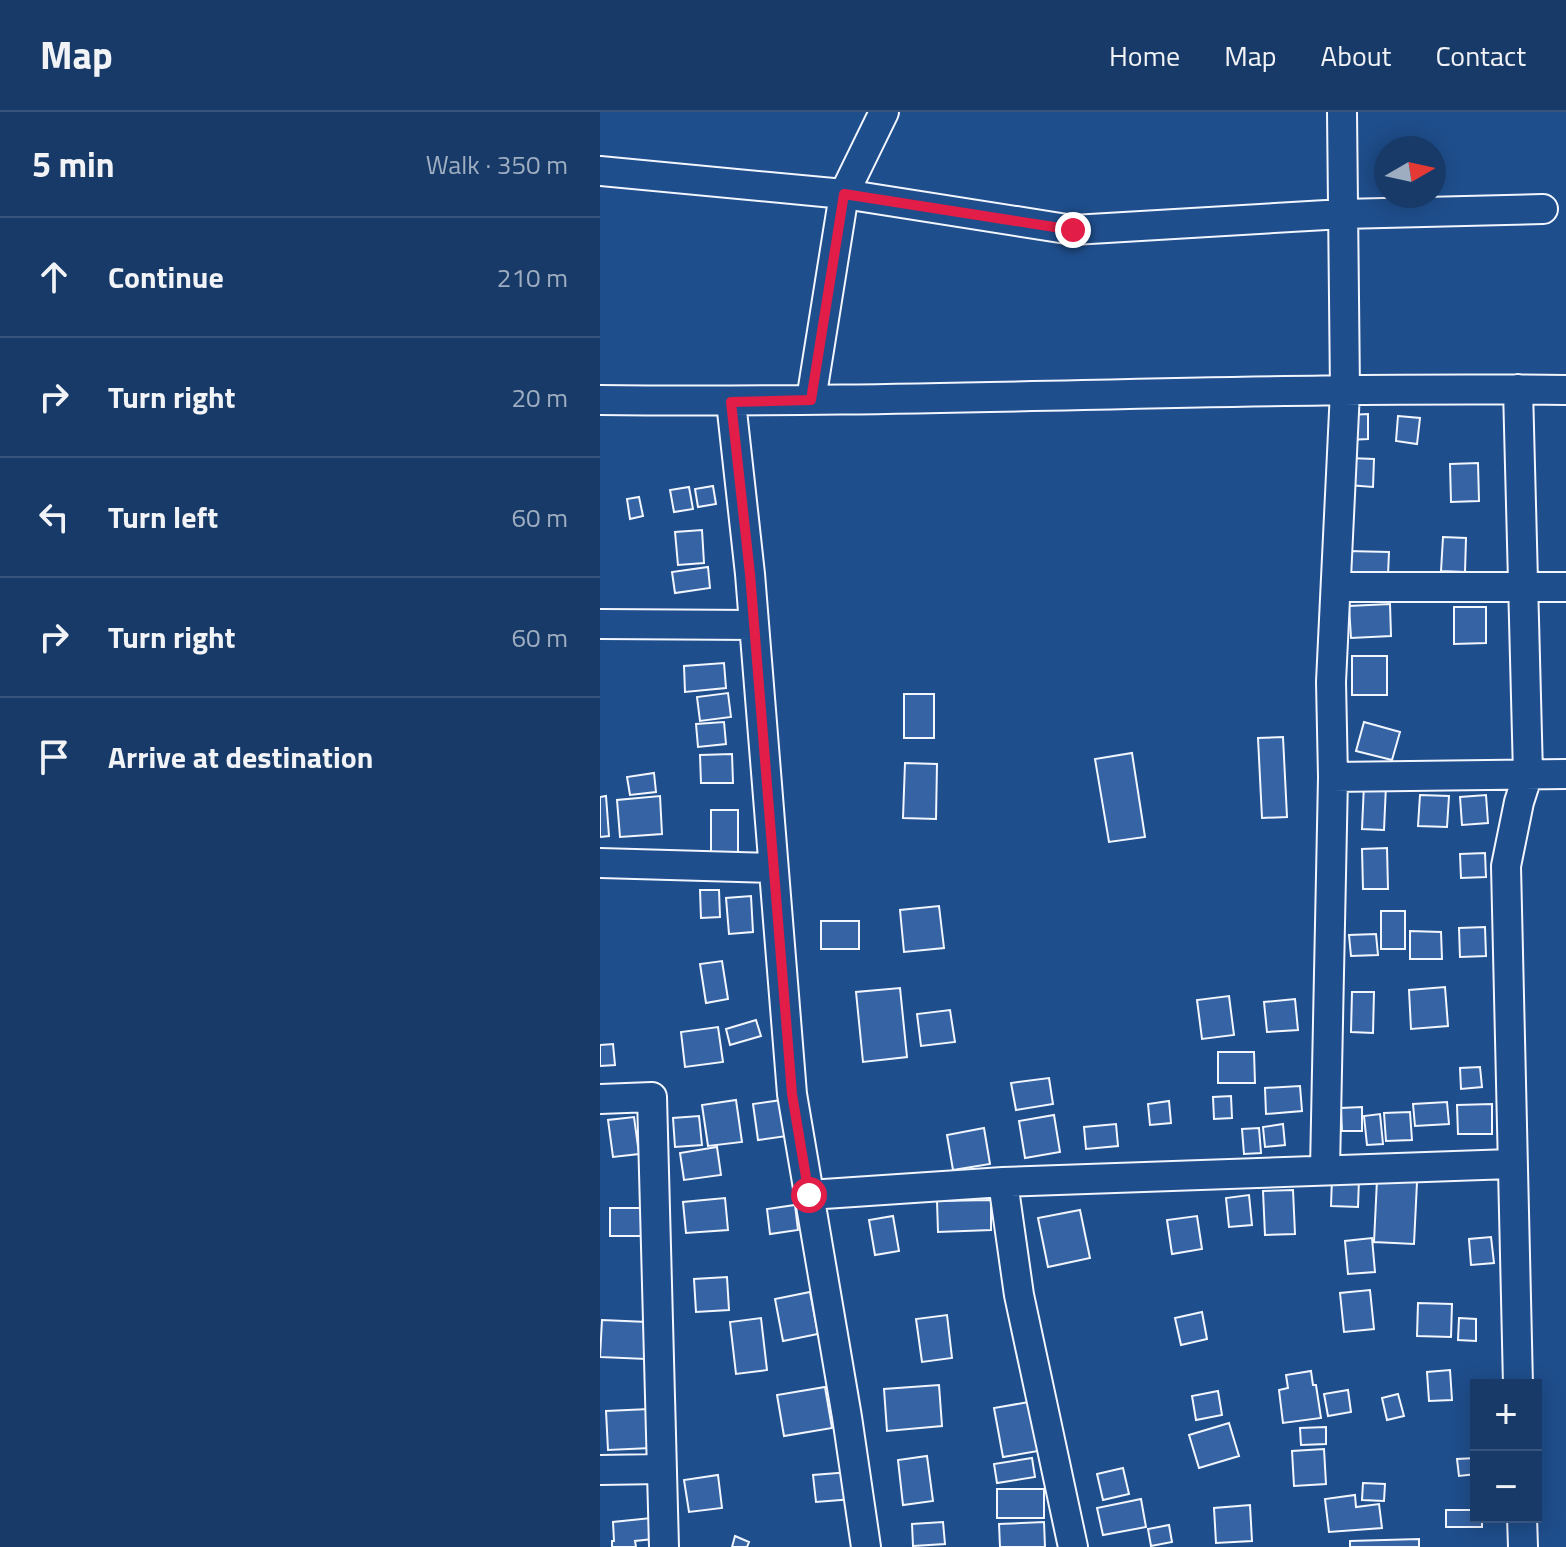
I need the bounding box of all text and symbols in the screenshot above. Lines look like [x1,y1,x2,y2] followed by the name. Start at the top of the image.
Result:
[40,26,113,84] text: Map
[1109,34,1180,77] text: Home
[1224,34,1277,77] text: Map
[1321,34,1391,77] text: About
[1435,34,1526,77] text: Contact
[1374,136,1446,208] north arrow
[32,138,115,190] text: 5 min
[426,145,568,184] text: Walk · 350 m
[1055,212,1091,248] route end
[108,254,224,300] text: Continue
[32,255,76,299] icon: ahead
[497,258,568,297] text: 210 m
[108,374,236,420] text: Turn right
[32,375,76,419] icon: right
[511,378,568,417] text: 20 m
[108,494,218,540] text: Turn left
[32,495,76,539] icon: left
[511,498,568,537] text: 60 m
[108,614,236,660] text: Turn right
[32,615,76,659] icon: right
[511,618,568,657] text: 60 m
[108,734,373,780] text: Arrive at destination
[32,735,76,779] icon: arrive
[791,1177,827,1213] route start
[1470,1379,1542,1523] map controls
[1470,1379,1542,1451] button: +
[1470,1451,1542,1523] button: −

